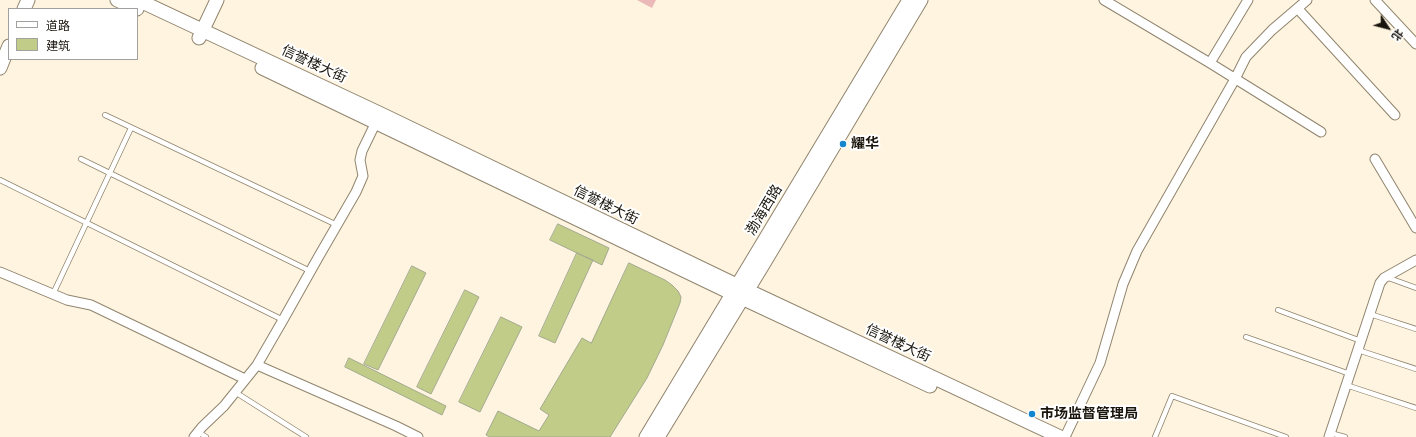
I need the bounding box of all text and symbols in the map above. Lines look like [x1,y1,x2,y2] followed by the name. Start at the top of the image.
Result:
[8,8,138,60] legend
[1368,8,1408,48] north arrow
[46,19,70,33] text: 道路
[1390,27,1406,43] text: 北
[46,39,70,53] text: 建筑
[279,42,349,86] street label: 信誉楼大街
[851,136,879,152] place label: 耀华
[838,139,848,149] marker: 耀华
[571,182,641,228] street label: 信誉楼大街
[742,182,786,238] street label: 渤海西路
[863,321,933,365] street label: 信誉楼大街
[1040,406,1138,422] place label: 市场监督管理局
[1027,409,1037,419] marker: 市场监督管理局

